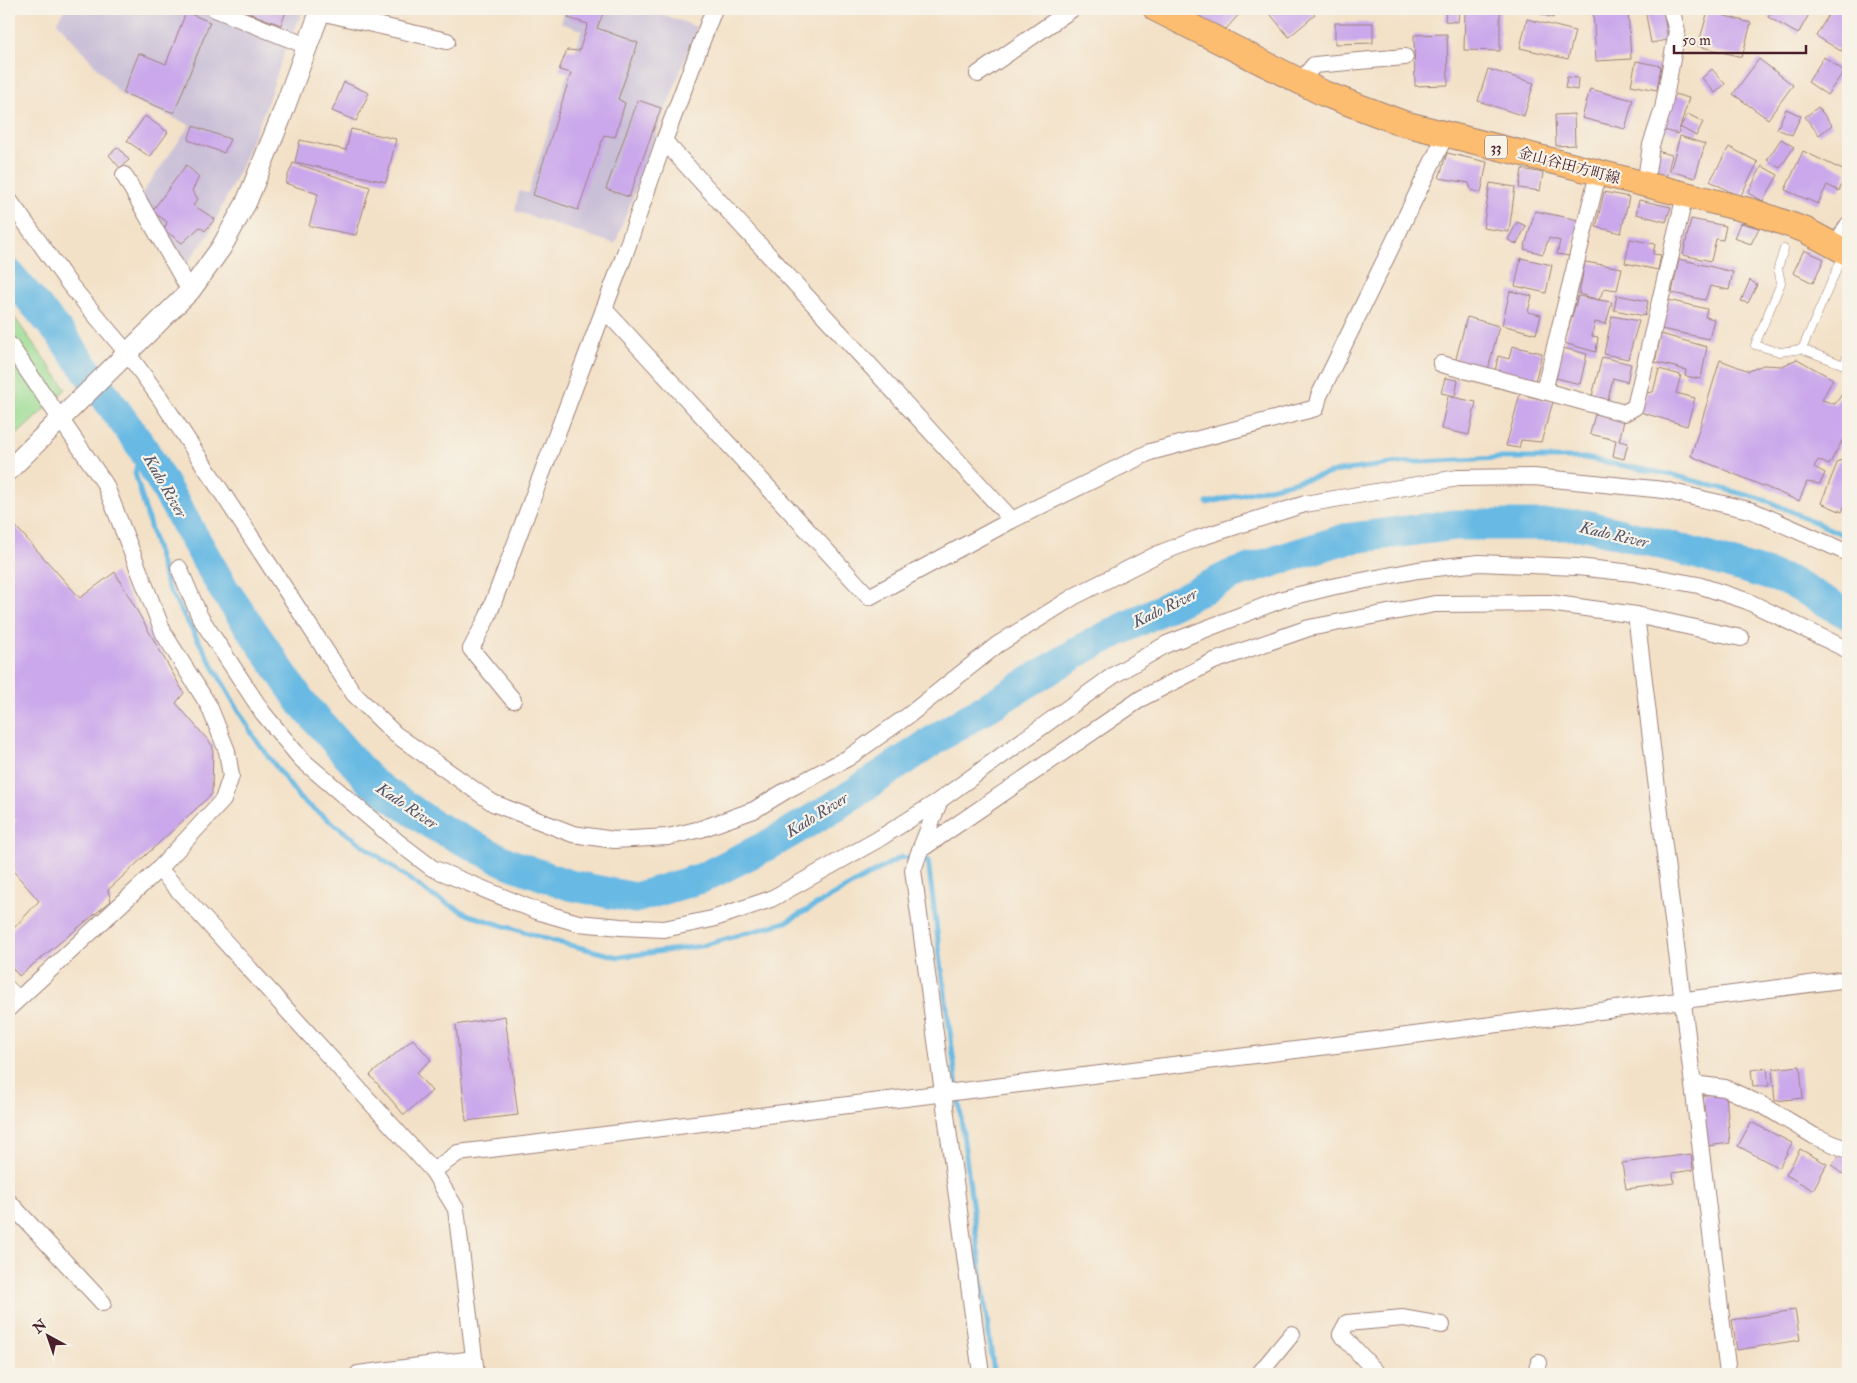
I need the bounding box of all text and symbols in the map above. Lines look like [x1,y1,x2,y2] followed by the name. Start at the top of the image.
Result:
[1674,22,1807,54] scale bar
[1682,31,1711,50] text: 50 m
[1485,136,1507,158] road number: 33
[1516,143,1622,189] street label: 金山谷田方町線
[138,450,192,522] water label: Kado River
[1577,517,1651,553] water label: Kado River
[1128,583,1202,633] water label: Kado River
[372,778,442,834] water label: Kado River
[781,788,853,842] water label: Kado River
[22,1310,72,1360] north arrow
[29,1316,51,1338] text: N

